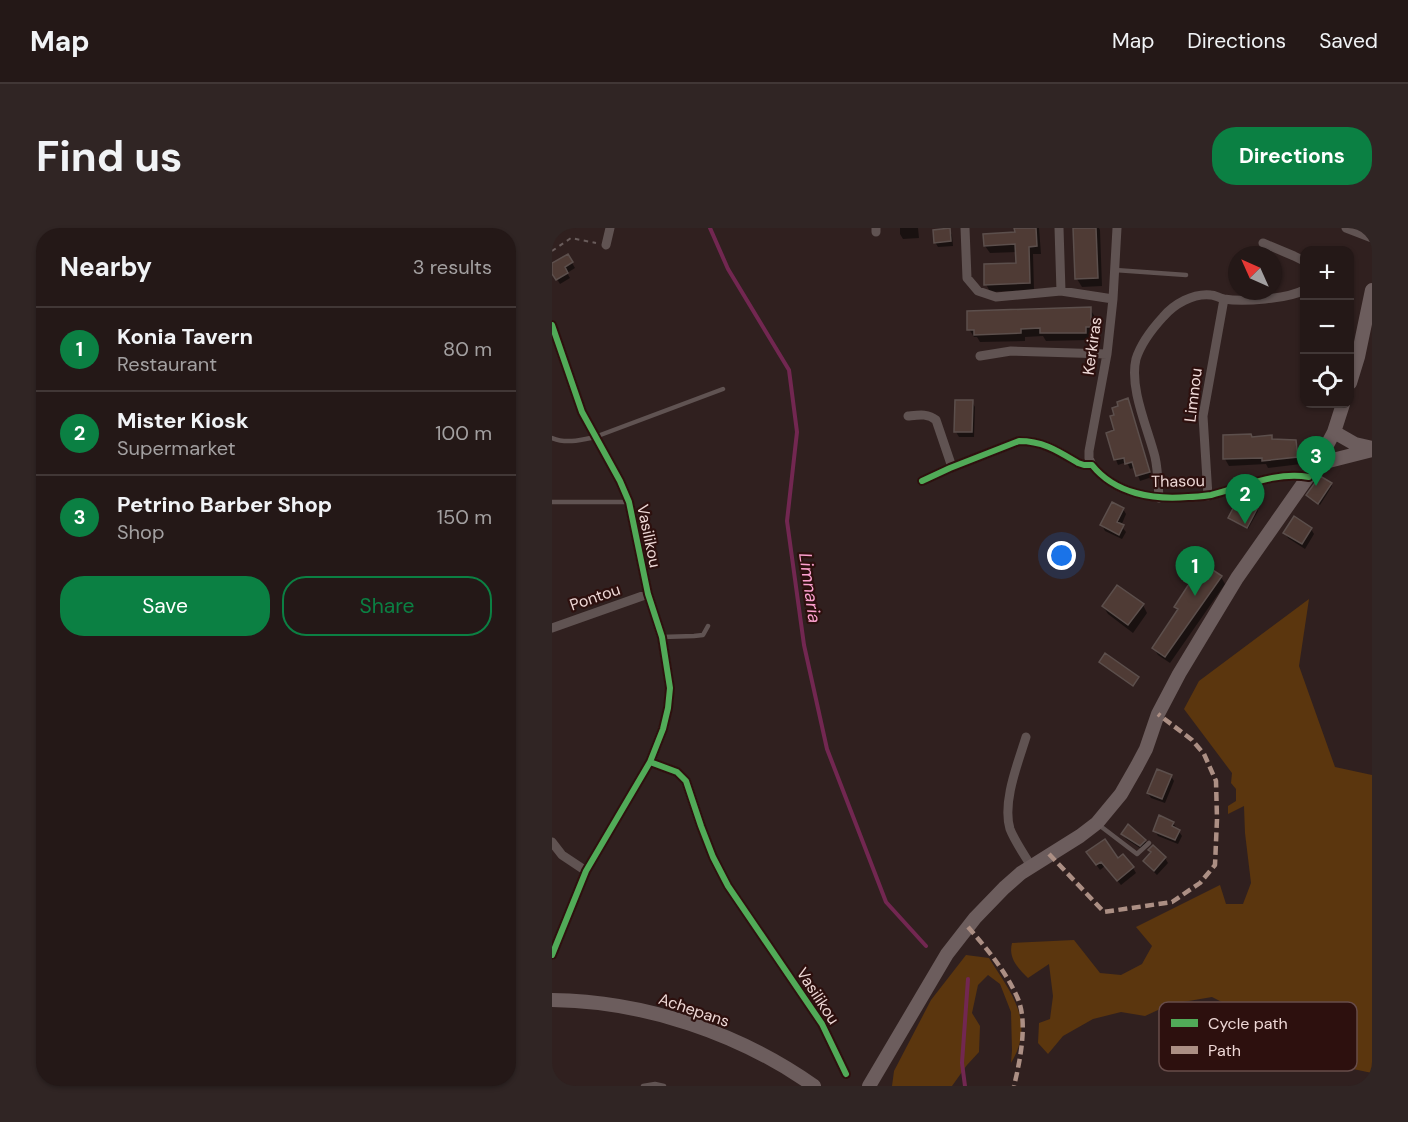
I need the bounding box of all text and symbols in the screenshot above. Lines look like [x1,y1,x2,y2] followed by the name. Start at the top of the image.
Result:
[30,23,90,60] text: Map
[1112,27,1154,55] text: Map
[1187,27,1286,55] text: Directions
[1319,27,1378,55] text: Saved
[1212,127,1372,185] button: Directions
[36,129,182,184] text: Find us
[1228,246,1282,300] north arrow
[1300,246,1354,408] map controls
[1300,246,1354,300] button: +
[60,250,152,284] text: Nearby
[413,254,492,280] text: 3 results
[1300,300,1354,354] button: −
[1078,316,1106,376] street label: Kerkiras
[117,322,253,351] text: Konia Tavern
[76,336,83,362] text: 1
[443,336,492,362] text: 80 m
[117,351,217,377] text: Restaurant
[1300,354,1354,408] button: locate
[1179,367,1207,423] street label: Limnou
[117,406,249,435] text: Mister Kiosk
[74,420,85,446] text: 2
[435,420,492,446] text: 100 m
[117,435,236,461] text: Supermarket
[1296,436,1335,486] pin: 3
[1151,470,1205,492] street label: Thasou
[1226,474,1264,524] pin: 2
[117,490,332,519] text: Petrino Barber Shop
[632,503,666,569] street label: Vasilikou
[73,504,86,530] text: 3
[437,504,492,530] text: 150 m
[117,519,164,545] text: Shop
[1047,541,1076,570] your location
[1176,546,1214,596] pin: 1
[793,551,827,625] water label: Limnaria
[60,576,270,636] button: Save
[282,576,492,636] button: Share
[567,579,623,615] street label: Pontou
[792,963,844,1029] street label: Vasilikou
[656,988,732,1032] street label: Achepans
[1159,1002,1357,1071] legend
[1208,1013,1288,1034] text: Cycle path
[1208,1040,1241,1061] text: Path

